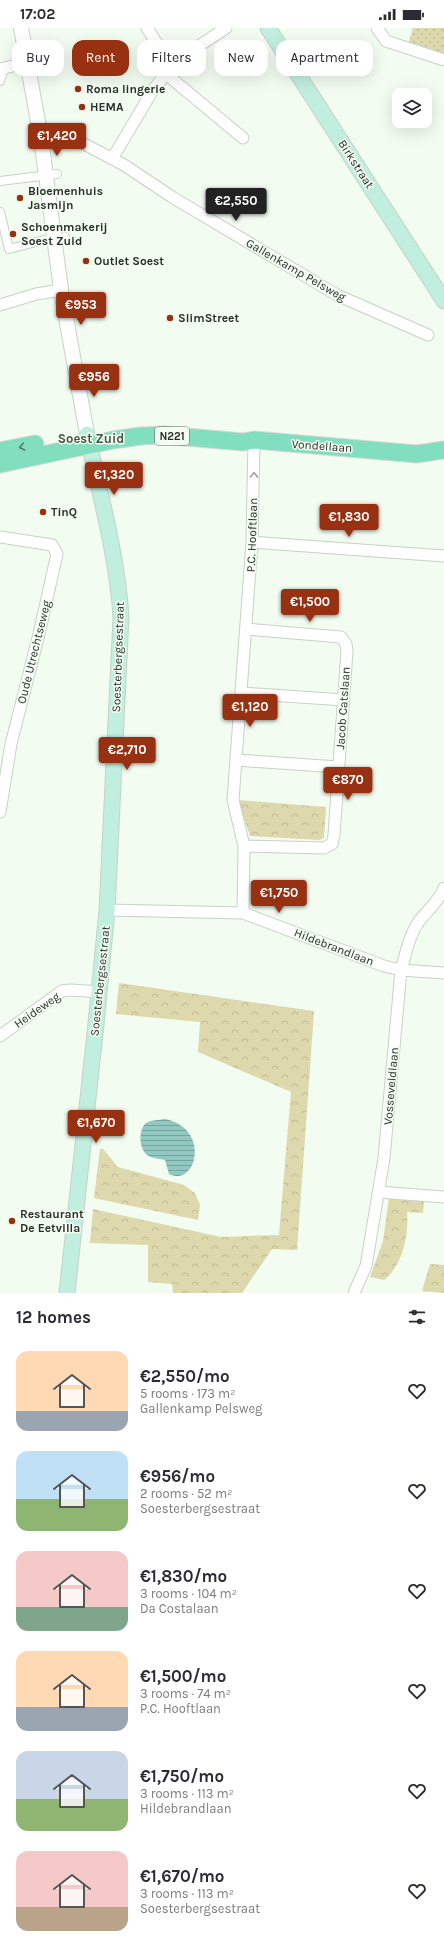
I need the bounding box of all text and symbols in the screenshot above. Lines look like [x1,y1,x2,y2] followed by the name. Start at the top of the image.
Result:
[20,5,55,23] text: 17:02
[12,40,64,76] chip: Buy
[72,40,129,76] chip: Rent
[137,40,206,76] chip: Filters
[214,40,268,76] chip: New
[276,40,373,76] chip: Apartment
[86,82,165,96] place label: Roma lingerie
[73,84,83,94] marker: Roma lingerie
[392,88,432,128] map controls
[392,88,432,128] button: layers
[90,100,124,114] place label: HEMA
[77,102,87,112] marker: HEMA
[24,123,90,157] pin: €1,420
[37,128,77,143] text: €1,420
[335,137,377,191] street label: Birkstraat
[28,184,103,212] place label: Bloemenhuis Jasmijn
[203,188,269,222] pin: €2,550
[15,193,25,203] marker: Bloemenhuis Jasmijn
[215,193,257,208] text: €2,550
[21,220,108,248] place label: Schoenmakerij Soest Zuid
[8,229,18,239] marker: Schoenmakerij Soest Zuid
[244,236,349,304] street label: Gallenkamp Pelsweg
[94,254,164,268] place label: Outlet Soest
[81,256,91,266] marker: Outlet Soest
[57,292,105,326] pin: €953
[65,297,97,312] text: €953
[178,311,239,325] place label: SlimStreet
[165,313,175,323] marker: SlimStreet
[70,364,118,398] pin: €956
[78,369,110,384] text: €956
[155,427,189,445] road number: N221
[58,431,124,446] district label: Soest Zuid
[291,437,353,455] street label: Vondellaan
[18,442,25,451] one-way arrow
[81,462,147,496] pin: €1,320
[94,467,134,482] text: €1,320
[250,472,258,478] one-way arrow
[244,497,260,573] street label: P.C. Hooftlaan
[316,504,382,538] pin: €1,830
[51,505,77,519] place label: TinQ
[38,507,48,517] marker: TinQ
[329,509,369,524] text: €1,830
[277,589,343,623] pin: €1,500
[290,594,330,609] text: €1,500
[14,599,54,705] street label: Oude Utrechtseweg
[109,601,127,713] street label: Soesterbergsestraat
[333,666,353,750] street label: Jacob Catslaan
[217,694,283,728] pin: €1,120
[232,699,268,714] text: €1,120
[94,737,160,771] pin: €2,710
[108,742,146,757] text: €2,710
[324,767,372,801] pin: €870
[332,772,364,787] text: €870
[246,880,312,914] pin: €1,750
[260,885,298,900] text: €1,750
[87,925,113,1037] street label: Soesterbergsestraat
[292,925,376,969] street label: Hildebrandlaan
[11,989,63,1031] street label: Heideweg
[381,1046,401,1126] street label: Vosseveldlaan
[63,1110,129,1144] pin: €1,670
[77,1115,115,1130] text: €1,670
[20,1207,84,1235] place label: Restaurant De Eetvilla
[7,1216,17,1226] marker: Restaurant De Eetvilla
[406,1306,428,1328] icon: filters
[16,1307,91,1327] text: 12 homes
[140,1366,230,1386] text: €2,550/mo
[48,1367,96,1415] icon: home
[406,1380,428,1402] icon: heart
[140,1386,235,1401] text: 5 rooms · 173 m²
[140,1401,262,1416] text: Gallenkamp Pelsweg
[140,1466,215,1486] text: €956/mo
[48,1467,96,1515] icon: home
[406,1480,428,1502] icon: heart
[140,1486,232,1501] text: 2 rooms · 52 m²
[140,1501,260,1516] text: Soesterbergsestraat
[140,1566,227,1586] text: €1,830/mo
[48,1567,96,1615] icon: home
[406,1580,428,1602] icon: heart
[140,1586,237,1601] text: 3 rooms · 104 m²
[140,1601,219,1616] text: Da Costalaan
[140,1666,226,1686] text: €1,500/mo
[48,1667,96,1715] icon: home
[406,1680,428,1702] icon: heart
[140,1686,231,1701] text: 3 rooms · 74 m²
[140,1701,221,1716] text: P.C. Hooftlaan
[140,1766,224,1786] text: €1,750/mo
[48,1767,96,1815] icon: home
[406,1780,428,1802] icon: heart
[140,1786,234,1801] text: 3 rooms · 113 m²
[140,1801,232,1816] text: Hildebrandlaan
[140,1866,224,1886] text: €1,670/mo
[48,1867,96,1915] icon: home
[406,1880,428,1902] icon: heart
[140,1886,234,1901] text: 3 rooms · 113 m²
[140,1901,260,1916] text: Soesterbergsestraat

